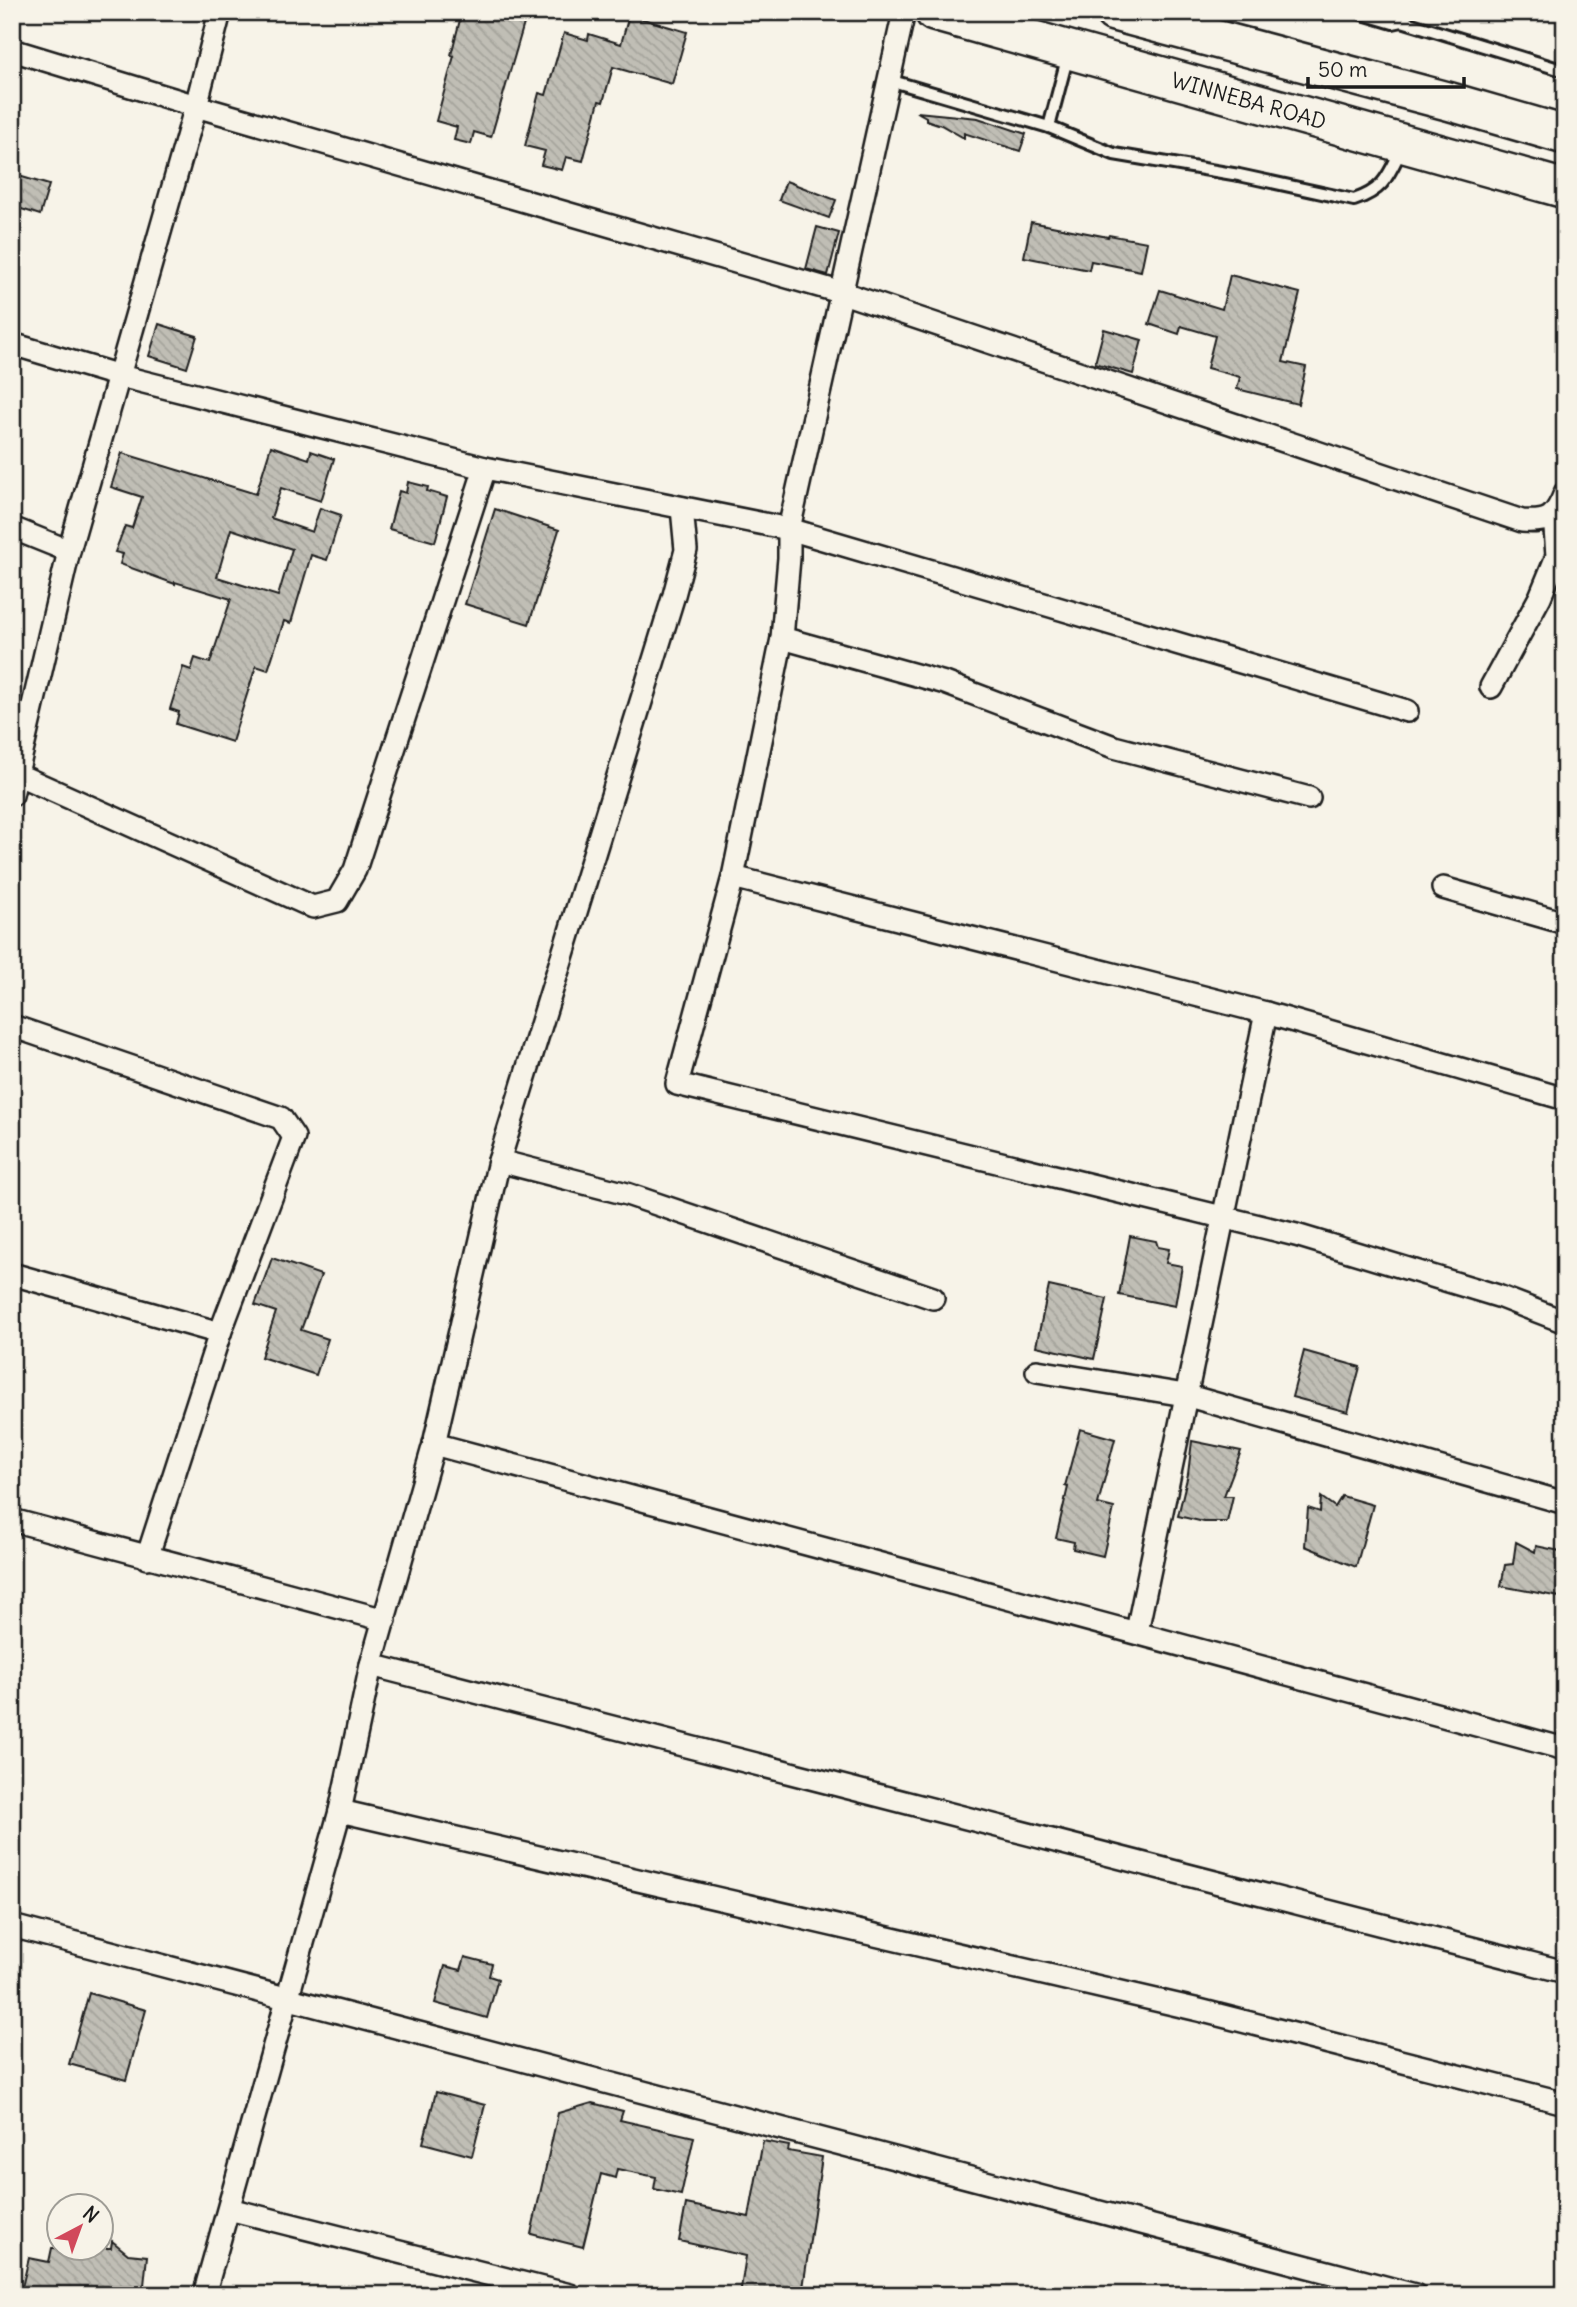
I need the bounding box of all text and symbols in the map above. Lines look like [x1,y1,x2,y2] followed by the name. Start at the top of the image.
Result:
[1308,46,1463,90] scale bar
[1318,56,1367,83] text: 50 m
[1168,66,1329,135] street label: WINNEBA ROAD
[46,2192,116,2262] north arrow
[78,2201,104,2228] text: N

